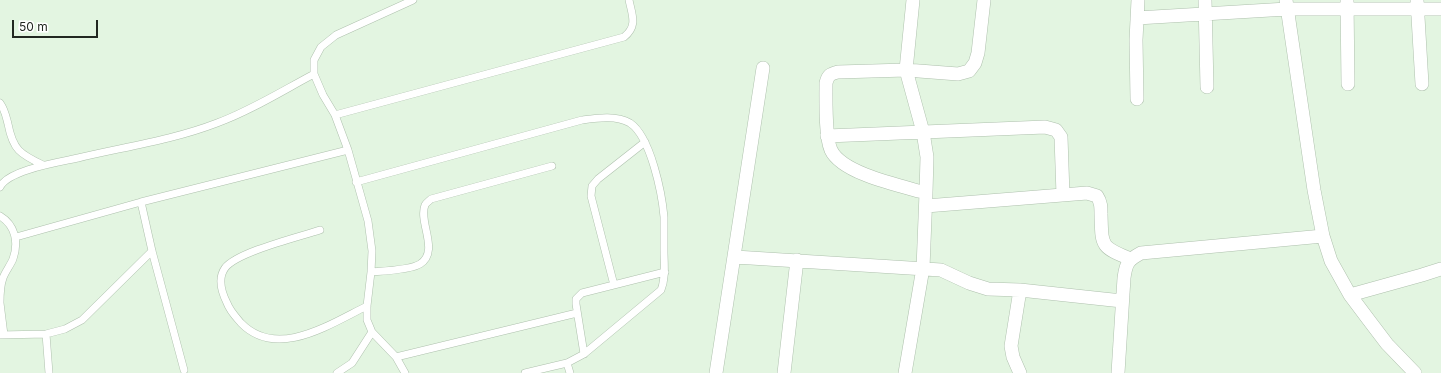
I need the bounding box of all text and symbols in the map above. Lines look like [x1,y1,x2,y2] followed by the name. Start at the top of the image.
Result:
[14,12,100,38] scale bar
[19,19,48,34] text: 50 m

